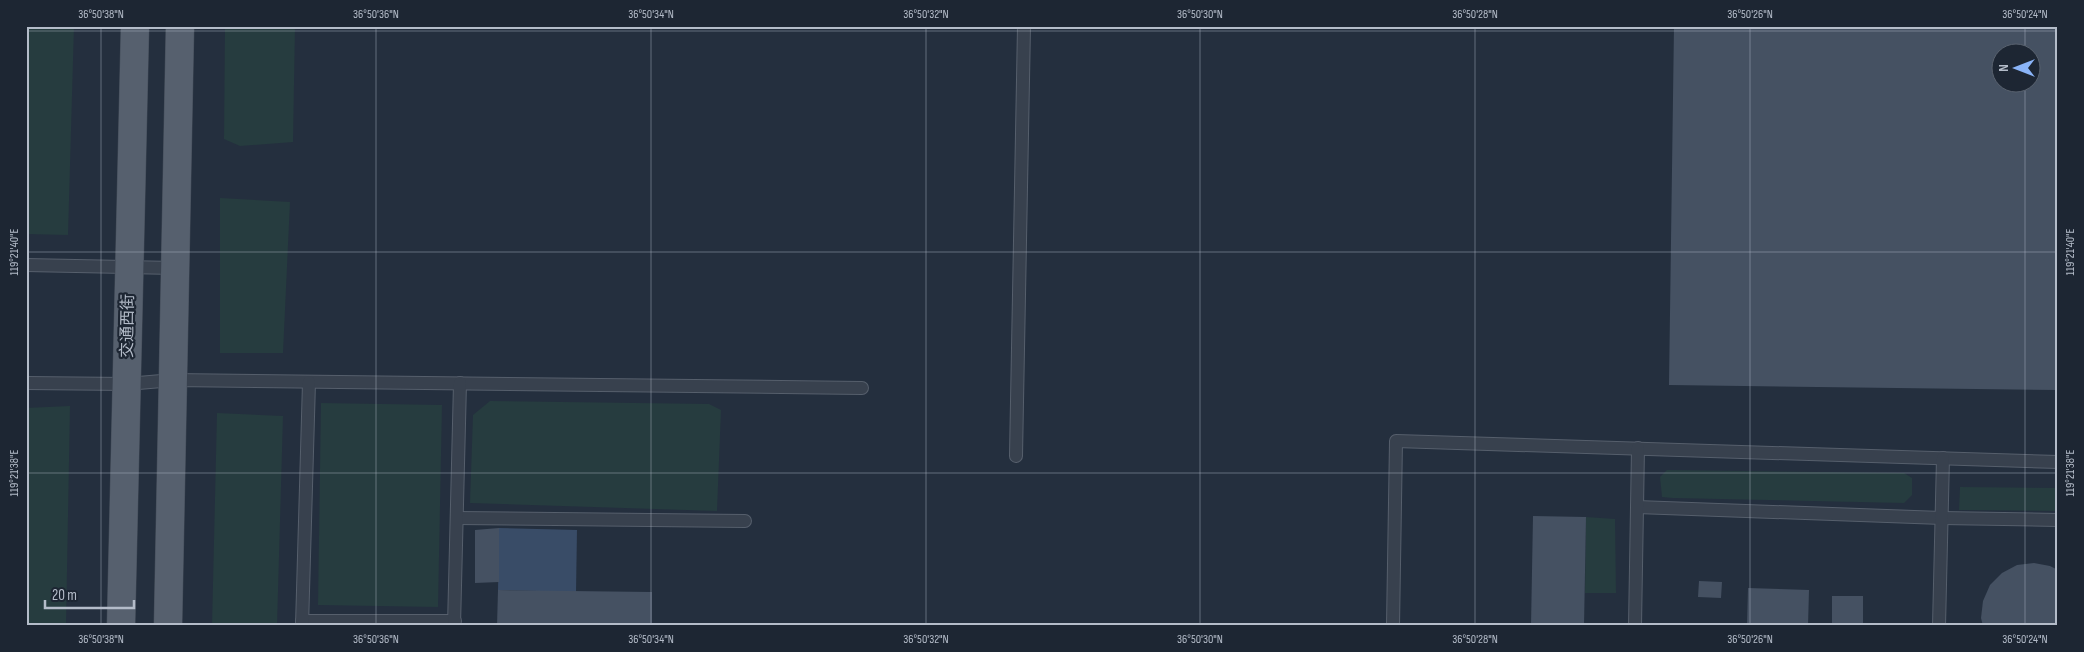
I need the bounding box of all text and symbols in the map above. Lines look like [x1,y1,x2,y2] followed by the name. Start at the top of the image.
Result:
[78,7,124,22] text: 36°50'38"N
[353,7,399,22] text: 36°50'36"N
[628,7,674,22] text: 36°50'34"N
[903,7,949,22] text: 36°50'32"N
[1177,7,1223,22] text: 36°50'30"N
[1452,7,1498,22] text: 36°50'28"N
[1727,7,1773,22] text: 36°50'26"N
[2002,7,2048,22] text: 36°50'24"N
[1992,42,2042,92] north arrow
[1995,64,2012,72] text: N
[7,228,22,275] text: 119°21'40"E
[2063,228,2078,275] text: 119°21'40"E
[118,294,138,358] street label: 交通西街
[7,450,22,496] text: 119°21'38"E
[2063,450,2078,496] text: 119°21'38"E
[45,577,134,609] scale bar
[52,586,77,605] text: 20 m
[78,632,124,647] text: 36°50'38"N
[353,632,399,647] text: 36°50'36"N
[628,632,674,647] text: 36°50'34"N
[903,632,949,647] text: 36°50'32"N
[1177,632,1223,647] text: 36°50'30"N
[1452,632,1498,647] text: 36°50'28"N
[1727,632,1773,647] text: 36°50'26"N
[2002,632,2048,647] text: 36°50'24"N

